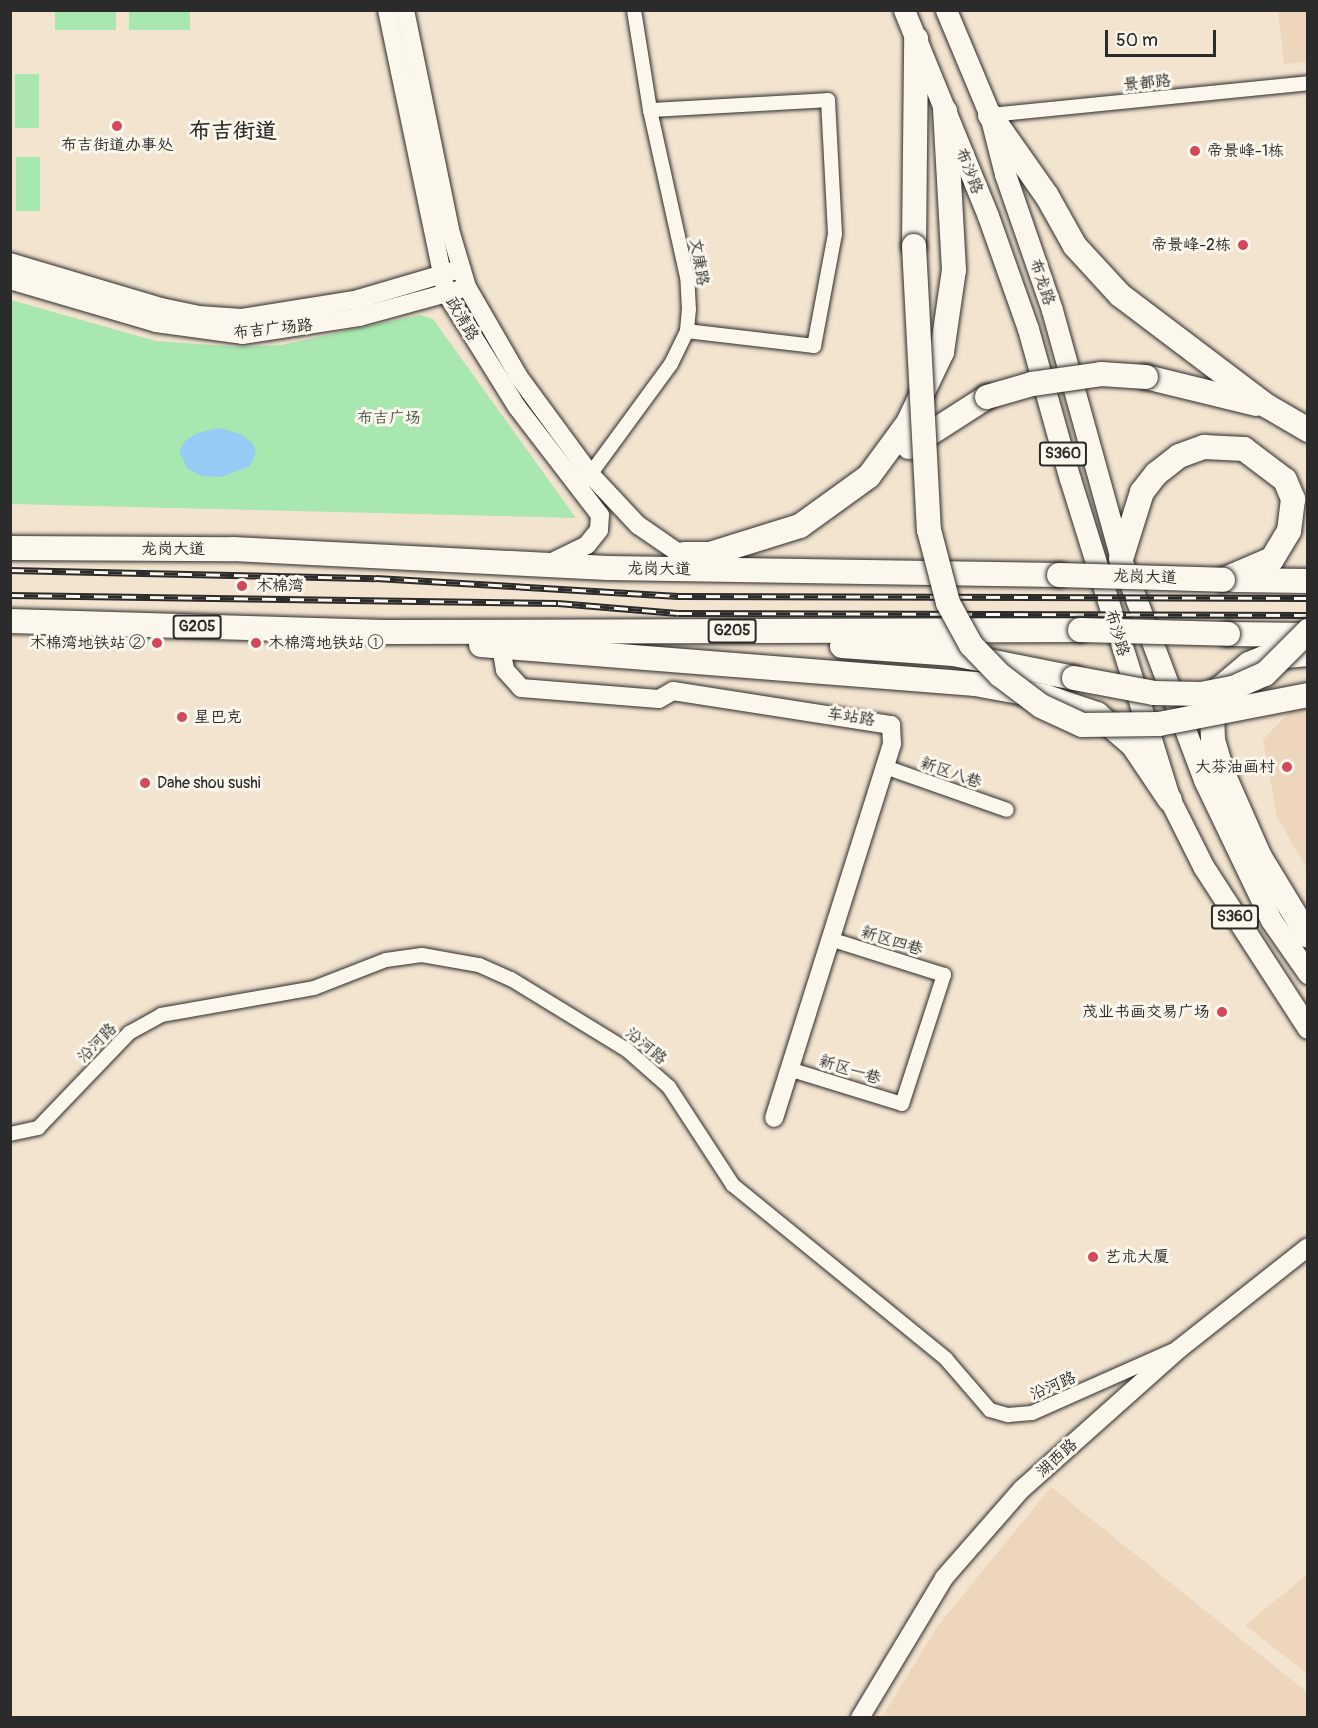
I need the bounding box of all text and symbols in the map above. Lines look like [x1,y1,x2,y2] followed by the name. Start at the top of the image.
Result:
[1108,18,1219,56] scale bar
[1116,29,1158,52] text: 50 m
[1122,71,1172,95] street label: 景都路
[110,119,124,133] marker: 布吉街道办事处
[189,119,277,145] district label: 布吉街道
[61,135,173,155] place label: 布吉街道办事处
[1207,141,1284,161] place label: 帝景峰-1栋
[1188,144,1202,158] marker: 帝景峰-1栋
[951,145,987,197] street label: 布沙路
[1151,235,1231,255] place label: 帝景峰-2栋
[685,237,713,287] street label: 文康路
[1236,238,1250,252] marker: 帝景峰-2栋
[1025,256,1059,308] street label: 布龙路
[441,293,483,345] street label: 政清路
[232,315,314,343] street label: 布吉广场路
[357,408,421,428] park label: 布吉广场
[1038,442,1088,466] road number: S360
[141,539,205,559] street label: 龙岗大道
[627,559,691,579] street label: 龙岗大道
[1113,566,1177,588] street label: 龙岗大道
[256,576,304,596] place label: 木棉湾
[233,577,251,595] marker: 木棉湾
[1101,607,1133,659] street label: 布沙路
[172,615,222,639] road number: G205
[706,619,758,643] road number: G205
[30,633,145,653] place label: 木棉湾地铁站 ②
[268,633,383,653] place label: 木棉湾地铁站 ①
[150,636,164,650] marker: 木棉湾地铁站 ②
[249,636,263,650] marker: 木棉湾地铁站 ①
[826,704,876,730] street label: 车站路
[194,707,242,727] place label: 星巴克
[175,710,189,724] marker: 星巴克
[918,754,984,792] street label: 新区八巷
[1195,757,1275,777] place label: 大芬油画村
[1280,760,1294,774] marker: 大芬油画村
[157,773,261,793] place label: Dahe shou sushi
[138,776,152,790] marker: Dahe shou sushi
[1210,905,1260,929] road number: S360
[859,922,925,960] street label: 新区四巷
[1082,1002,1210,1022] place label: 茂业书画交易广场
[1215,1005,1229,1019] marker: 茂业书画交易广场
[73,1019,121,1067] street label: 沿河路
[621,1023,671,1069] street label: 沿河路
[817,1051,883,1089] street label: 新区一巷
[1105,1247,1169,1267] place label: 艺术大厦
[1086,1250,1100,1264] marker: 艺术大厦
[1027,1368,1079,1404] street label: 沿河路
[1033,1435,1081,1481] street label: 湖西路

